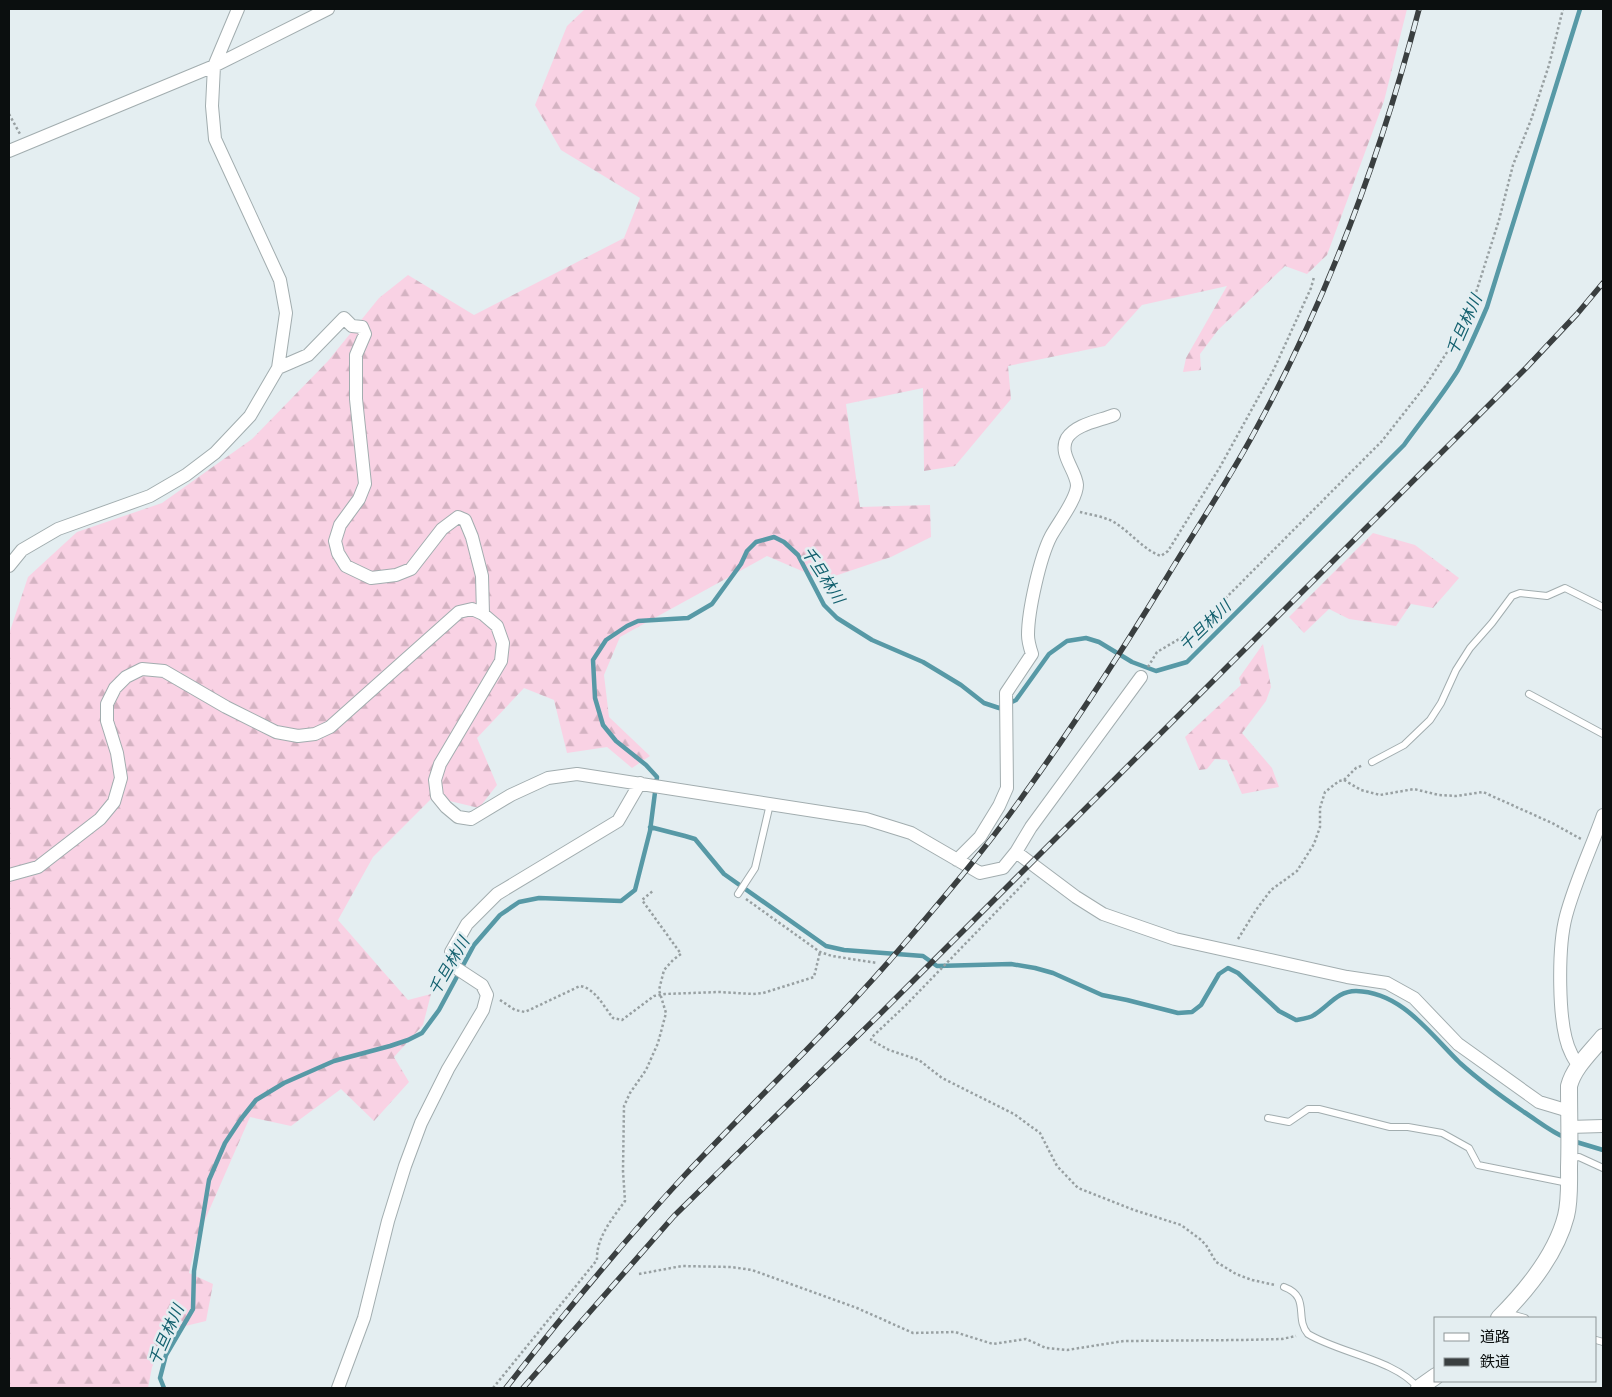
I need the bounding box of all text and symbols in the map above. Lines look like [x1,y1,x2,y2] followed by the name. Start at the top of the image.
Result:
[1440,289,1488,359] water label: 千旦林川
[796,542,851,610] water label: 千旦林川
[1174,594,1237,657] water label: 千旦林川
[423,931,476,999] water label: 千旦林川
[142,1299,190,1369] water label: 千旦林川
[1434,1317,1597,1382] legend
[1480,1326,1510,1348] text: 道路
[1480,1351,1510,1373] text: 鉄道

